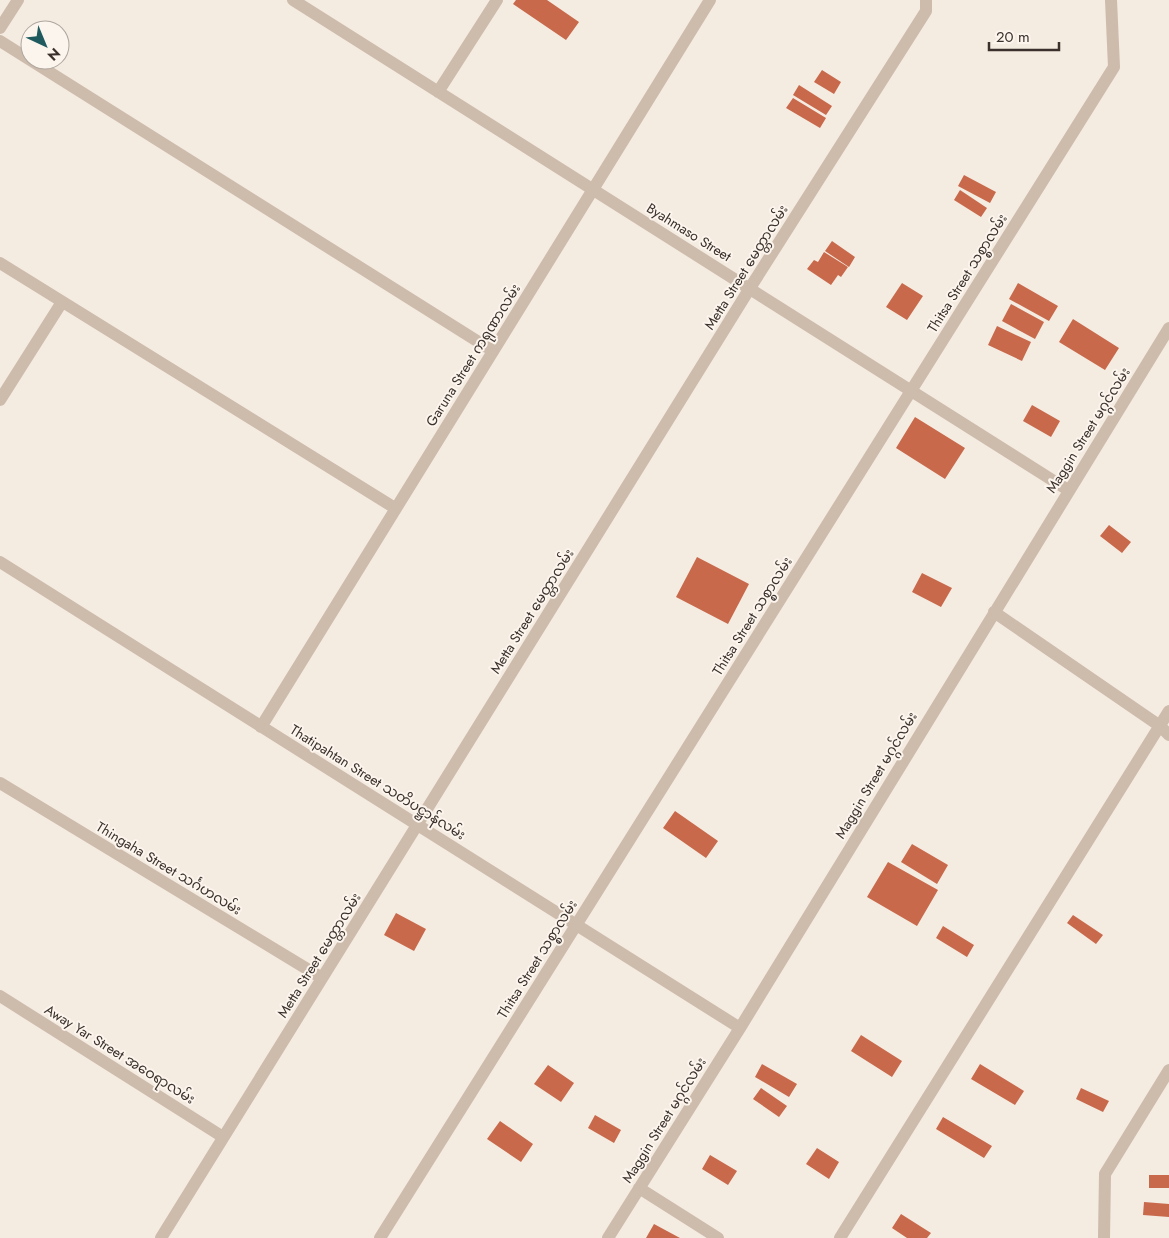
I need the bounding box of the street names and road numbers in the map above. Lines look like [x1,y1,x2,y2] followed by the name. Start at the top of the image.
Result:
[643,198,736,266] street label: Byahmaso Street
[699,201,794,334] street label: Metta Street မေတ္တာလမ်း
[922,210,1014,338] street label: Thitsa Street သစ္စာလမ်း
[421,280,527,431] street label: Garuna Street ကရုဏာလမ်း
[1041,363,1138,498] street label: Maggin Street မဂ္ဂင်လမ်း
[485,545,580,678] street label: Metta Street မေတ္တာလမ်း
[707,553,799,681] street label: Thitsa Street သစ္စာလမ်း
[830,708,925,844] street label: Maggin Street မဂ္ဂင်လမ်း
[285,720,470,846] street label: Thatipahtan Street သတိပဋ္ဌာန်လမ်း
[93,817,245,919] street label: Thingaha Street သင်္ဂဟလမ်း
[272,889,367,1022] street label: Metta Street မေတ္တာလမ်း
[492,896,584,1024] street label: Thitsa Street သစ္စာလမ်း
[40,999,199,1110] street label: Away Yar Street အဝေရာလမ်း
[617,1053,714,1188] street label: Maggin Street မဂ္ဂင်လမ်း

